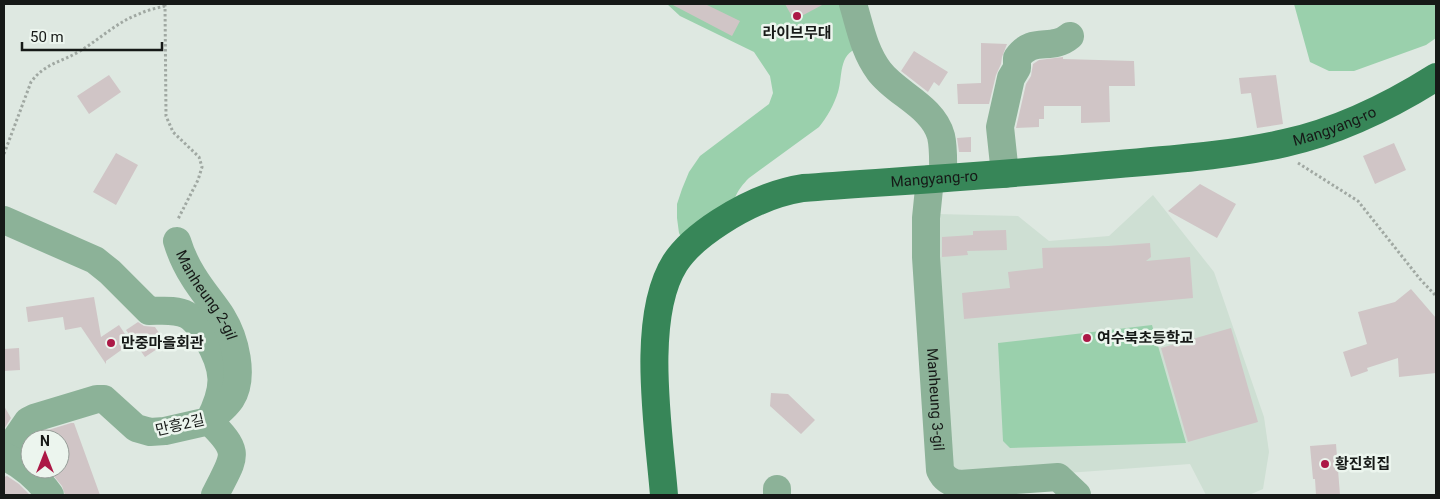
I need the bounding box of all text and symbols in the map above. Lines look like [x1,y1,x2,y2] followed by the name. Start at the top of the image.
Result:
[791,10,803,22] marker: 라이브무대
[22,20,162,52] scale bar
[762,24,832,42] place label: 라이브무대
[30,28,64,46] text: 50 m
[1291,103,1379,150] street label: Mangyang-ro
[890,167,979,191] street label: Mangyang-ro
[172,248,241,342] street label: Manheung 2-gil
[1097,329,1194,347] place label: 여수북초등학교
[1081,332,1093,344] marker: 여수북초등학교
[121,334,204,352] place label: 만중마을회관
[105,337,117,349] marker: 만중마을회관
[923,348,948,451] street label: Manheung 3-gil
[154,411,206,439] street label: 만흥2길
[20,429,70,479] north arrow
[40,433,50,449] text: N
[1335,455,1390,473] place label: 황진회집
[1319,458,1331,470] marker: 황진회집

